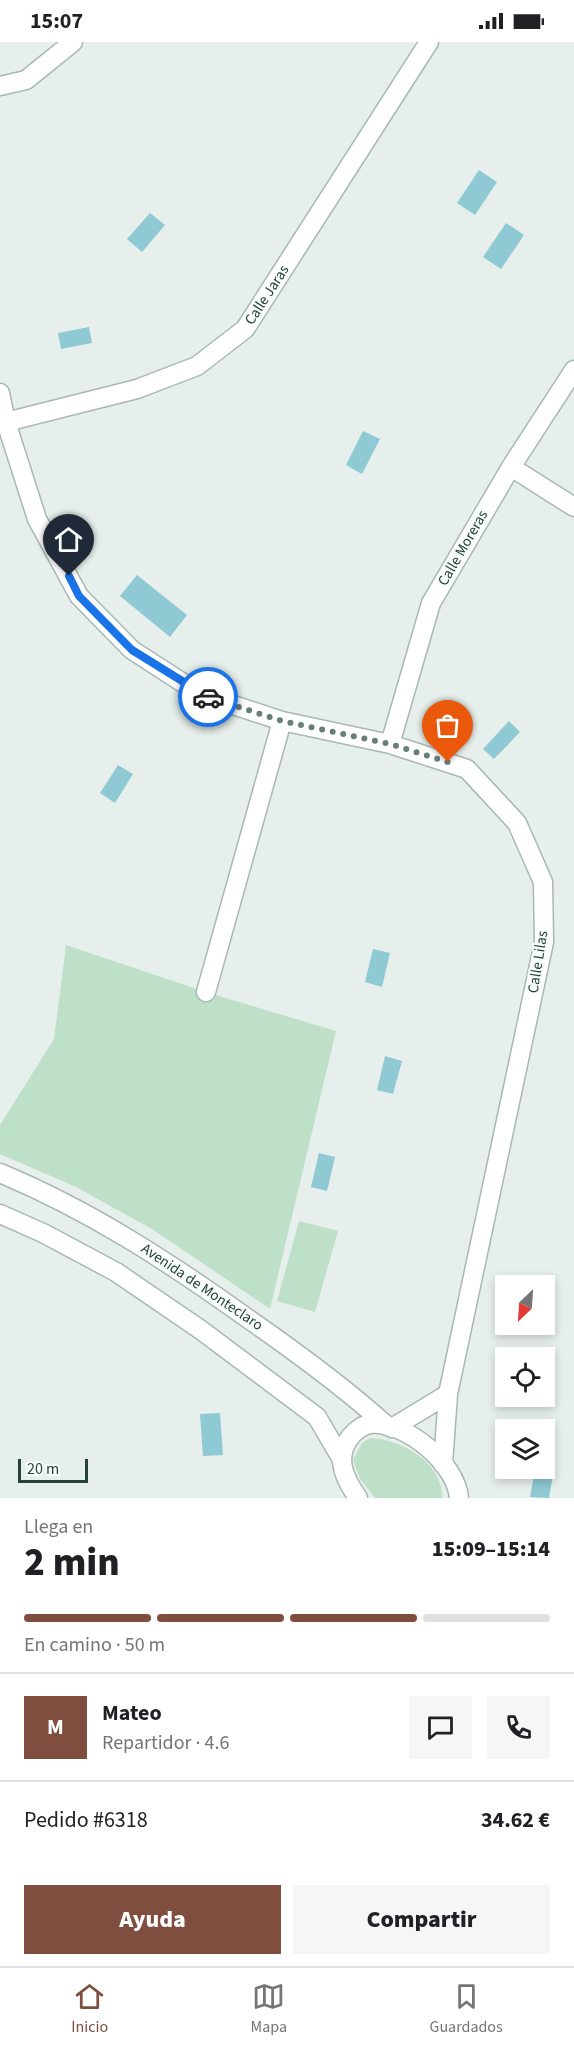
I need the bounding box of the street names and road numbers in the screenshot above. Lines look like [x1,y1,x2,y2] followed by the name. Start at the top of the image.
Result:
[240,261,294,329] street label: Calle Jaras
[433,506,493,590] street label: Calle Moreras
[523,929,553,995] street label: Calle Lilas
[137,1238,267,1336] street label: Avenida de Monteclaro

